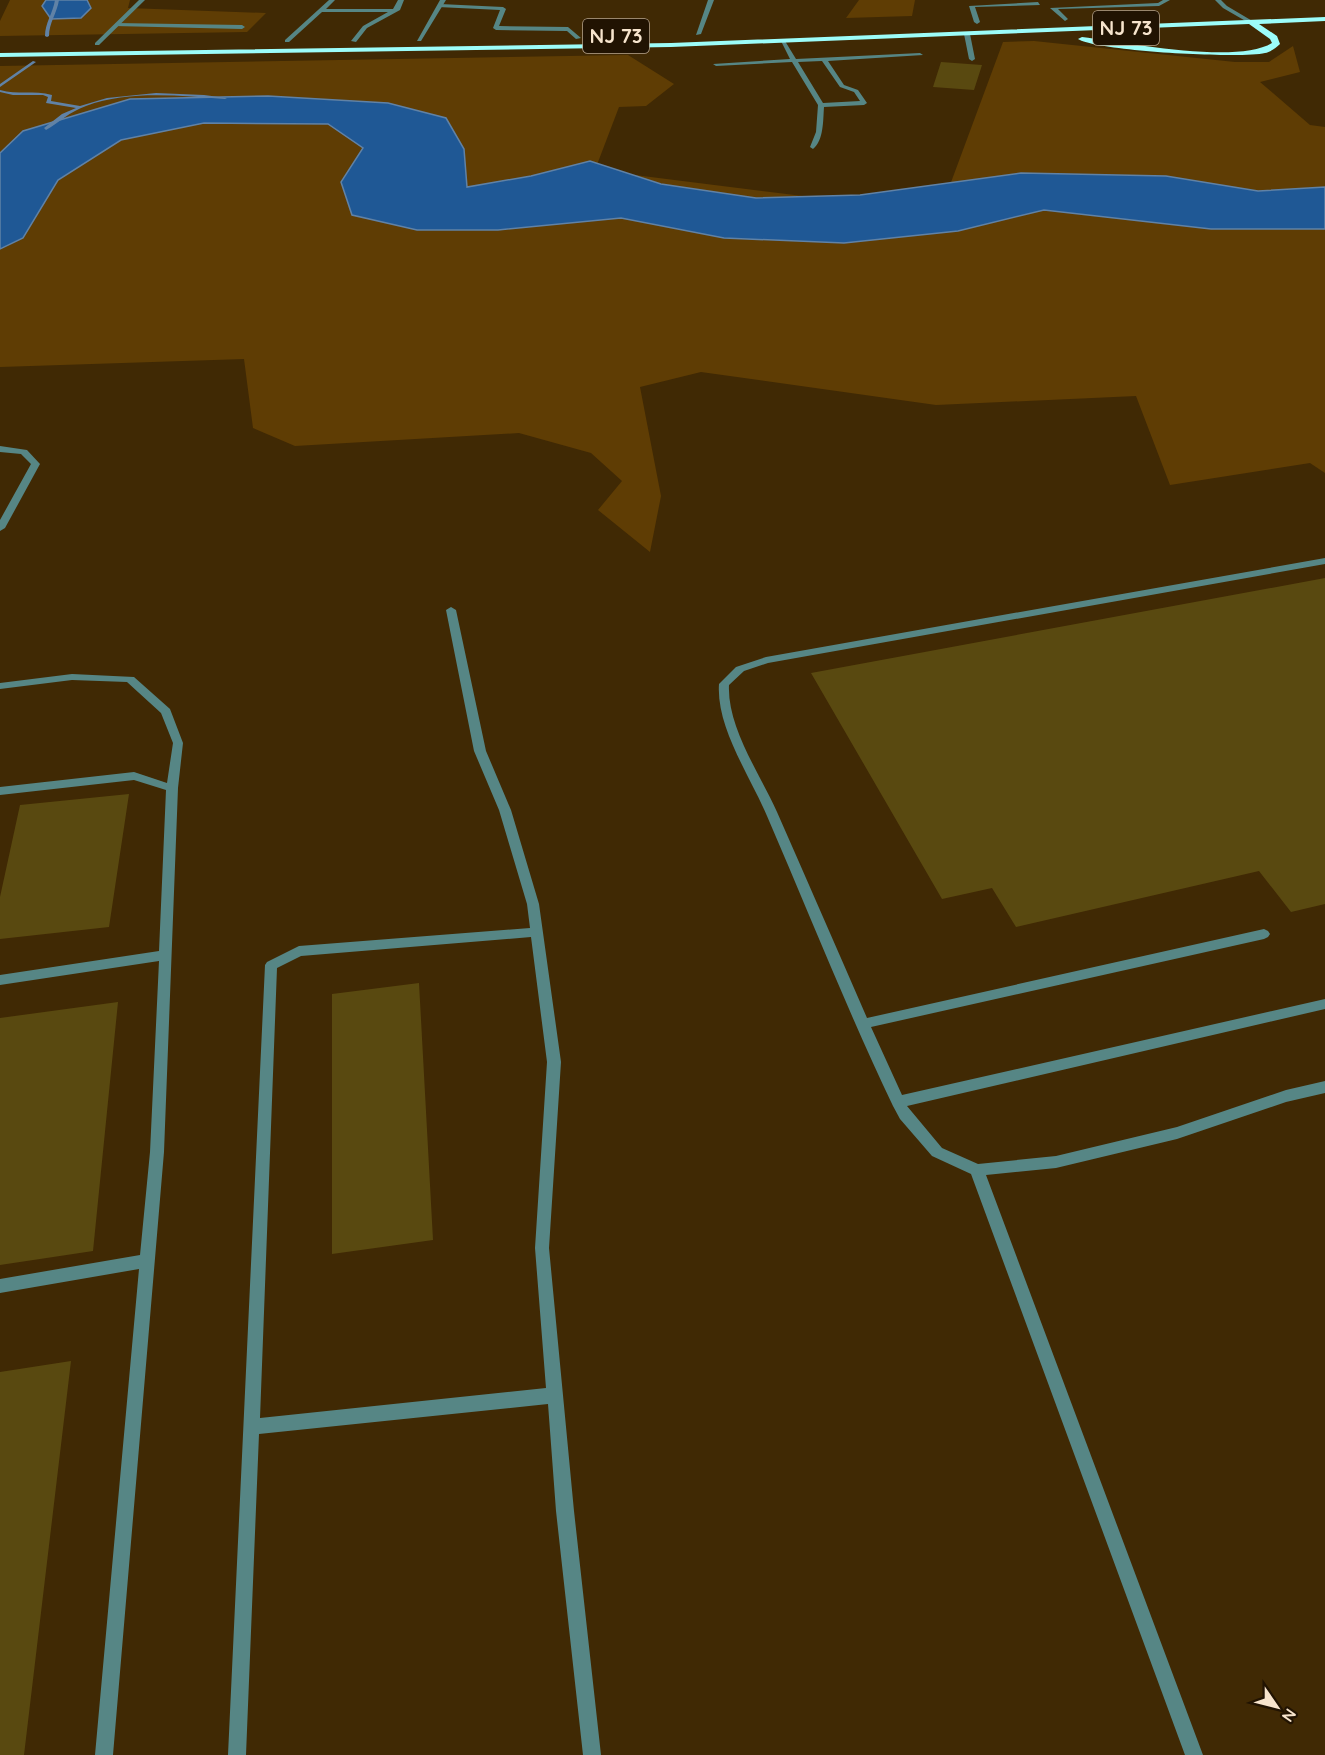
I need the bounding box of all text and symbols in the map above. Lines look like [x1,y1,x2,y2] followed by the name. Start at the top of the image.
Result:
[1093,11,1159,45] road number: NJ 73
[583,19,649,53] road number: NJ 73
[1247,1677,1307,1737] north arrow
[1278,1705,1301,1726] text: N

